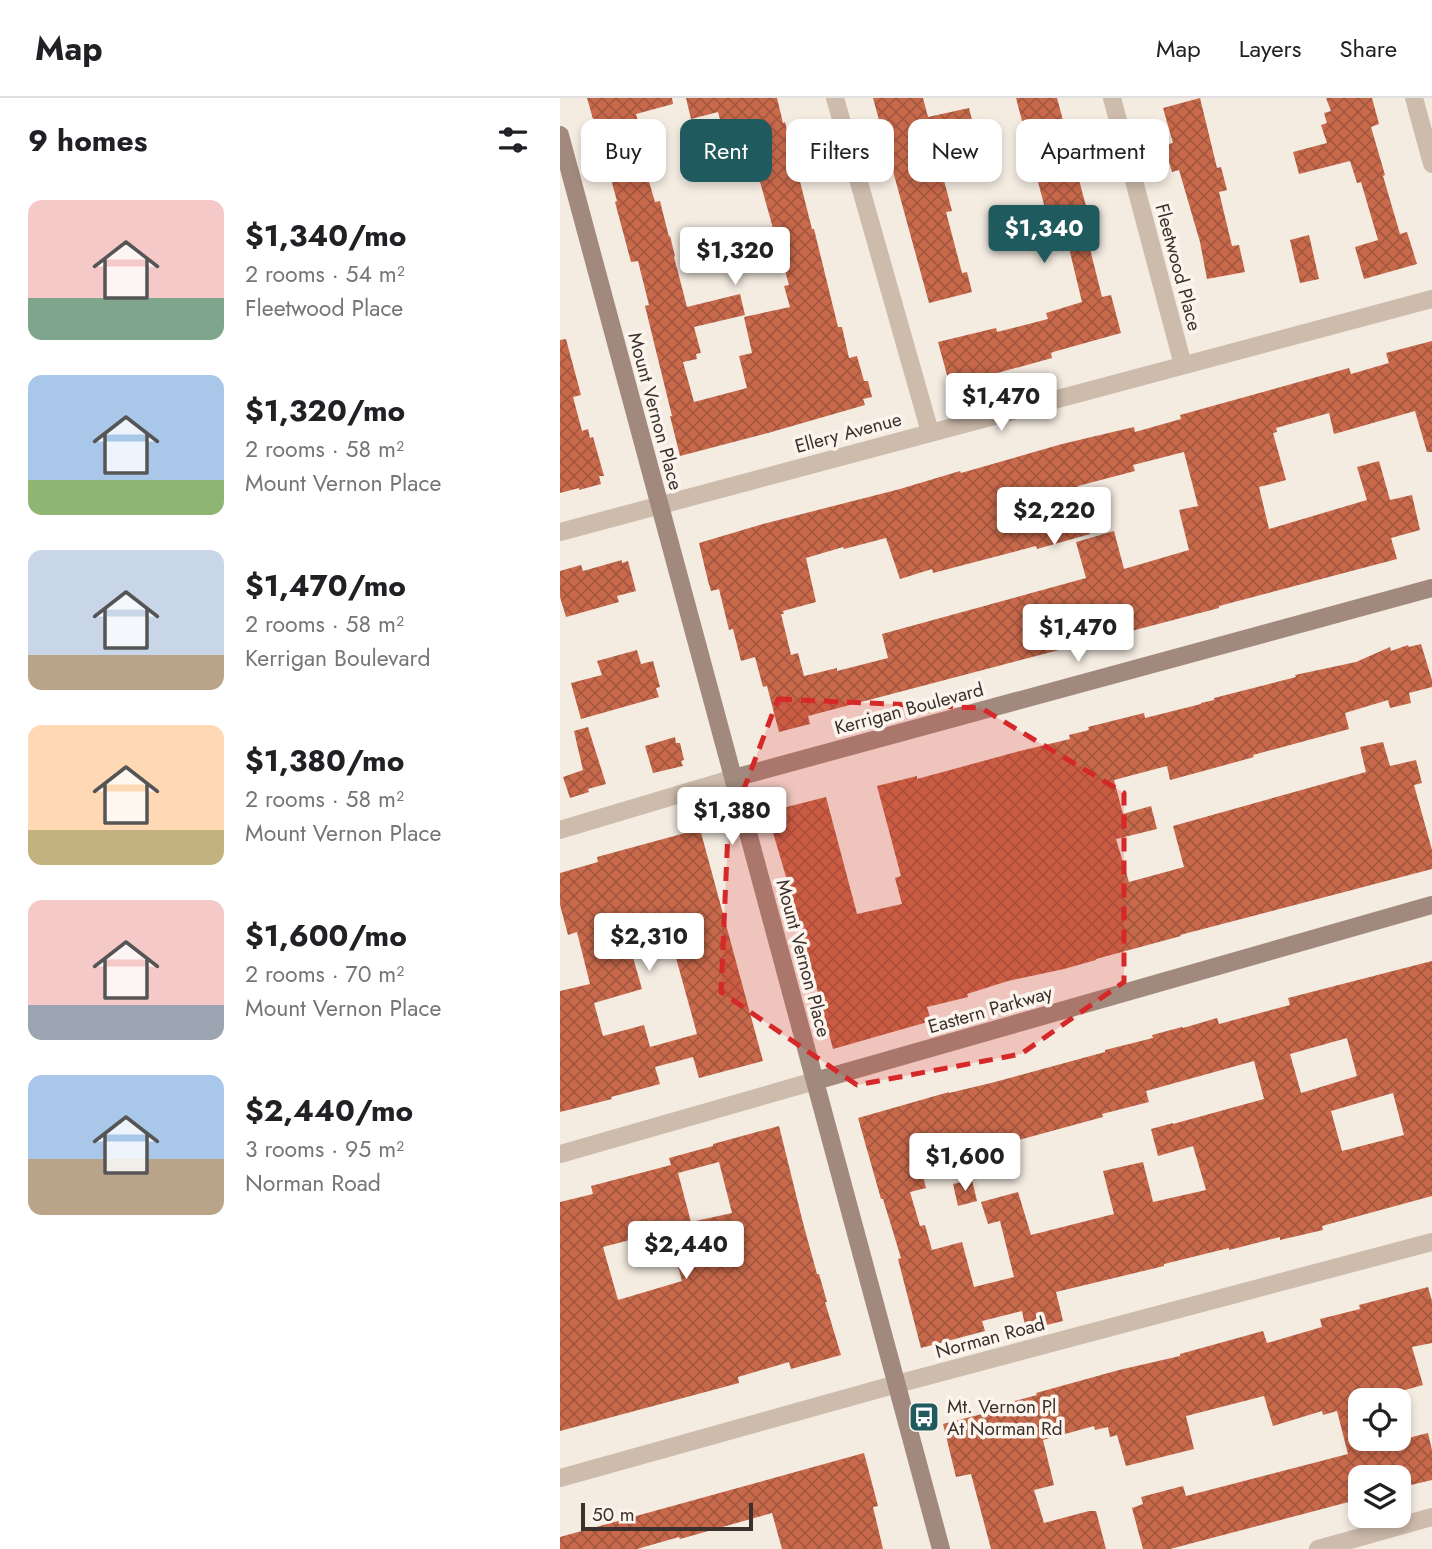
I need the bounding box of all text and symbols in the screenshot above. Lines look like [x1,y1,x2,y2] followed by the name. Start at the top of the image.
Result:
[35,25,103,72] text: Map
[1156,31,1201,66] text: Map
[1239,31,1301,66] text: Layers
[1339,31,1397,66] text: Share
[28,119,147,162] text: 9 homes
[581,119,666,182] chip: Buy
[680,119,772,182] chip: Rent
[786,119,894,182] chip: Filters
[908,119,1002,182] chip: New
[1016,119,1169,182] chip: Apartment
[494,121,532,159] icon: filters
[1149,201,1209,334] street label: Fleetwood Place
[987,206,1101,265] pin: $1,340
[1004,211,1084,245] text: $1,340
[245,214,407,257] text: $1,340/mo
[84,228,168,312] icon: home
[678,228,792,287] pin: $1,320
[696,233,774,267] text: $1,320
[245,257,405,291] text: 2 rooms · 54 m²
[245,291,403,325] text: Fleetwood Place
[621,329,690,493] street label: Mount Vernon Place
[944,374,1058,433] pin: $1,470
[962,379,1040,413] text: $1,470
[245,389,405,432] text: $1,320/mo
[84,403,168,487] icon: home
[792,405,905,460] street label: Ellery Avenue
[245,432,404,466] text: 2 rooms · 58 m²
[245,466,441,500] text: Mount Vernon Place
[997,488,1111,547] pin: $2,220
[1013,493,1095,527] text: $2,220
[245,564,406,607] text: $1,470/mo
[84,578,168,662] icon: home
[1021,604,1135,664] pin: $1,470
[245,607,404,641] text: 2 rooms · 58 m²
[1039,610,1117,644] text: $1,470
[245,641,431,675] text: Kerrigan Boulevard
[832,676,987,741] street label: Kerrigan Boulevard
[245,739,404,782] text: $1,380/mo
[84,753,168,837] icon: home
[245,782,404,816] text: 2 rooms · 58 m²
[675,788,789,847] pin: $1,380
[693,793,771,827] text: $1,380
[245,816,441,850] text: Mount Vernon Place
[769,876,838,1040] street label: Mount Vernon Place
[245,914,407,957] text: $1,600/mo
[592,914,706,973] pin: $2,310
[610,919,688,953] text: $2,310
[84,928,168,1012] icon: home
[245,957,404,991] text: 2 rooms · 70 m²
[925,979,1056,1040] street label: Eastern Parkway
[245,991,441,1025] text: Mount Vernon Place
[245,1089,413,1132] text: $2,440/mo
[84,1103,168,1187] icon: home
[245,1132,404,1166] text: 3 rooms · 95 m²
[908,1134,1022,1193] pin: $1,600
[925,1139,1005,1173] text: $1,600
[245,1166,381,1200] text: Norman Road
[629,1222,743,1281] pin: $2,440
[644,1227,728,1261] text: $2,440
[932,1310,1048,1365] street label: Norman Road
[1348,1388,1411,1528] map controls
[1348,1388,1411,1451] button: locate
[947,1393,1063,1442] place label: Mt. Vernon Pl At Norman Rd
[907,1400,941,1434] bus stop icon: Mt. Vernon Pl At Norman Rd
[1348,1465,1411,1528] button: layers
[581,1500,752,1532] scale bar
[592,1501,635,1528] text: 50 m

